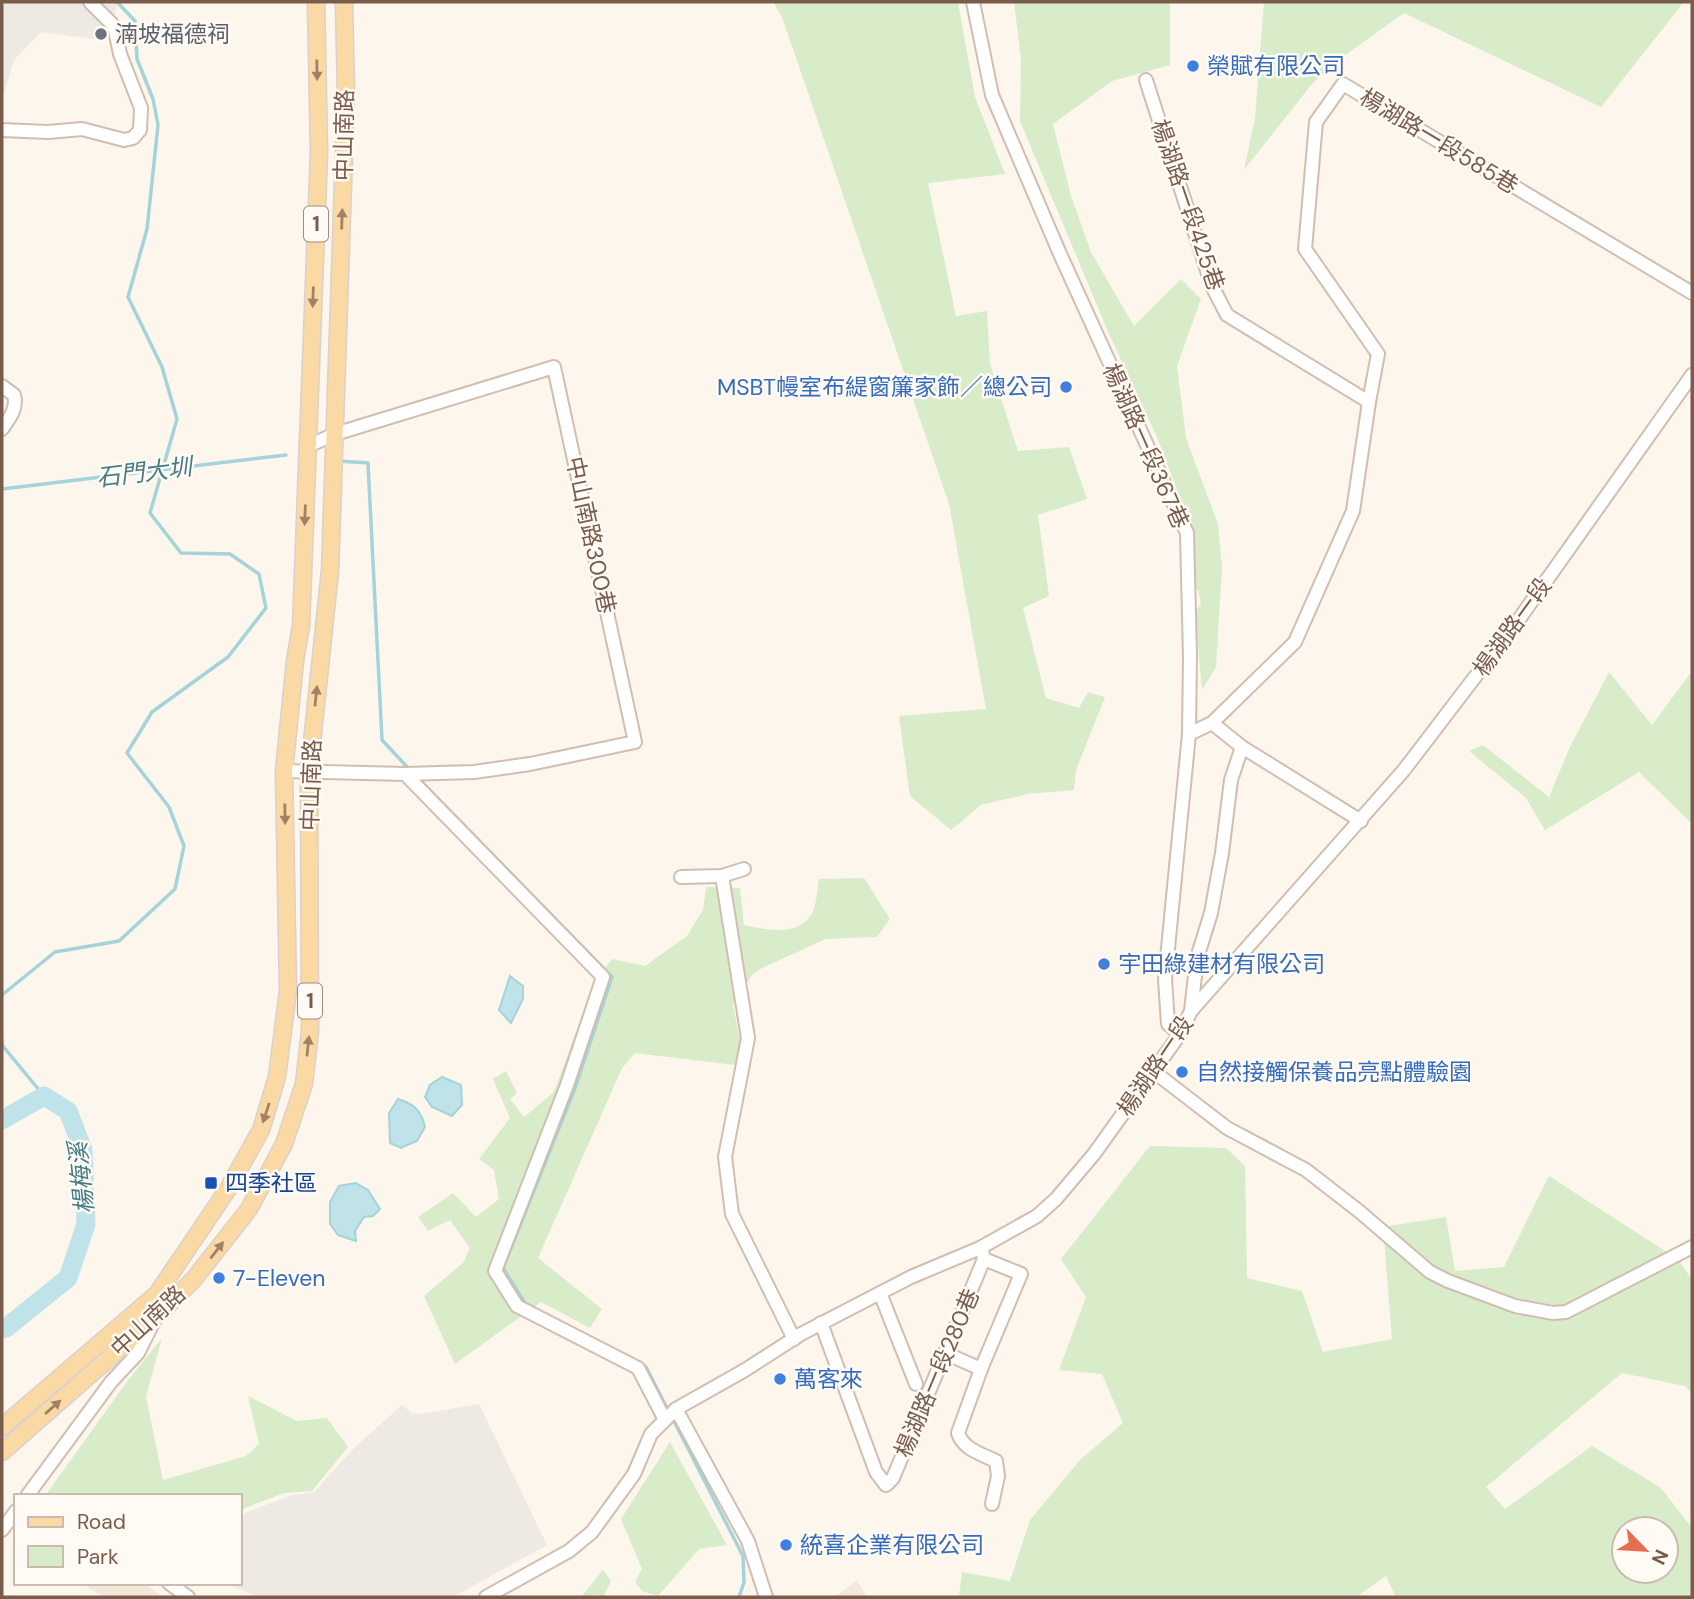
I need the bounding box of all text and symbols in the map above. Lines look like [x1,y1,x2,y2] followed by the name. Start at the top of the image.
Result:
[115,19,230,49] place label: 湳坡福德祠
[93,26,109,42] marker: 湳坡福德祠
[1207,51,1345,81] place label: 榮賦有限公司
[1185,58,1201,74] marker: 榮賦有限公司
[312,59,323,81] one-way arrow
[1354,82,1524,200] street label: 楊湖路一段585巷
[328,89,360,181] street label: 中山南路
[1145,115,1231,295] street label: 楊湖路一段425巷
[304,206,328,242] road number: 1
[336,208,348,230] one-way arrow
[308,287,319,309] one-way arrow
[1096,359,1196,533] street label: 楊湖路一段367巷
[717,372,1052,402] place label: MSBT幔室布緹窗簾家飾／總公司
[1058,379,1074,395] marker: MSBT幔室布緹窗簾家飾／總公司
[94,450,197,493] water label: 石門大圳
[560,454,622,616] street label: 中山南路300巷
[300,504,311,526] one-way arrow
[1466,572,1558,682] street label: 楊湖路一段
[311,685,322,707] one-way arrow
[294,739,328,831] street label: 中山南路
[279,804,291,826] one-way arrow
[1118,949,1325,979] place label: 宇田綠建材有限公司
[1096,956,1112,972] marker: 宇田綠建材有限公司
[298,984,322,1018] road number: 1
[1110,1010,1200,1122] street label: 楊湖路一段
[303,1035,314,1057] one-way arrow
[1196,1057,1472,1087] place label: 自然接觸保養品亮點體驗園
[1174,1064,1190,1080] marker: 自然接觸保養品亮點體驗園
[260,1103,271,1124] one-way arrow
[62,1138,100,1215] water label: 楊梅溪
[225,1168,317,1198] place label: 四季社區
[203,1175,219,1191] marker: 四季社區
[210,1241,224,1259] one-way arrow
[233,1263,325,1293] place label: 7-Eleven
[211,1270,227,1286] marker: 7-Eleven
[104,1279,192,1363] street label: 中山南路
[888,1284,986,1462] street label: 楊湖路一段280巷
[794,1364,863,1394] place label: 萬客來
[772,1371,788,1387] marker: 萬客來
[44,1399,62,1415] one-way arrow
[14,1494,242,1585] legend
[77,1508,126,1536] text: Road
[1610,1515,1680,1585] north arrow
[800,1530,984,1560] place label: 統喜企業有限公司
[778,1537,794,1553] marker: 統喜企業有限公司
[77,1543,119,1571] text: Park
[1646,1545,1674,1569] text: N

